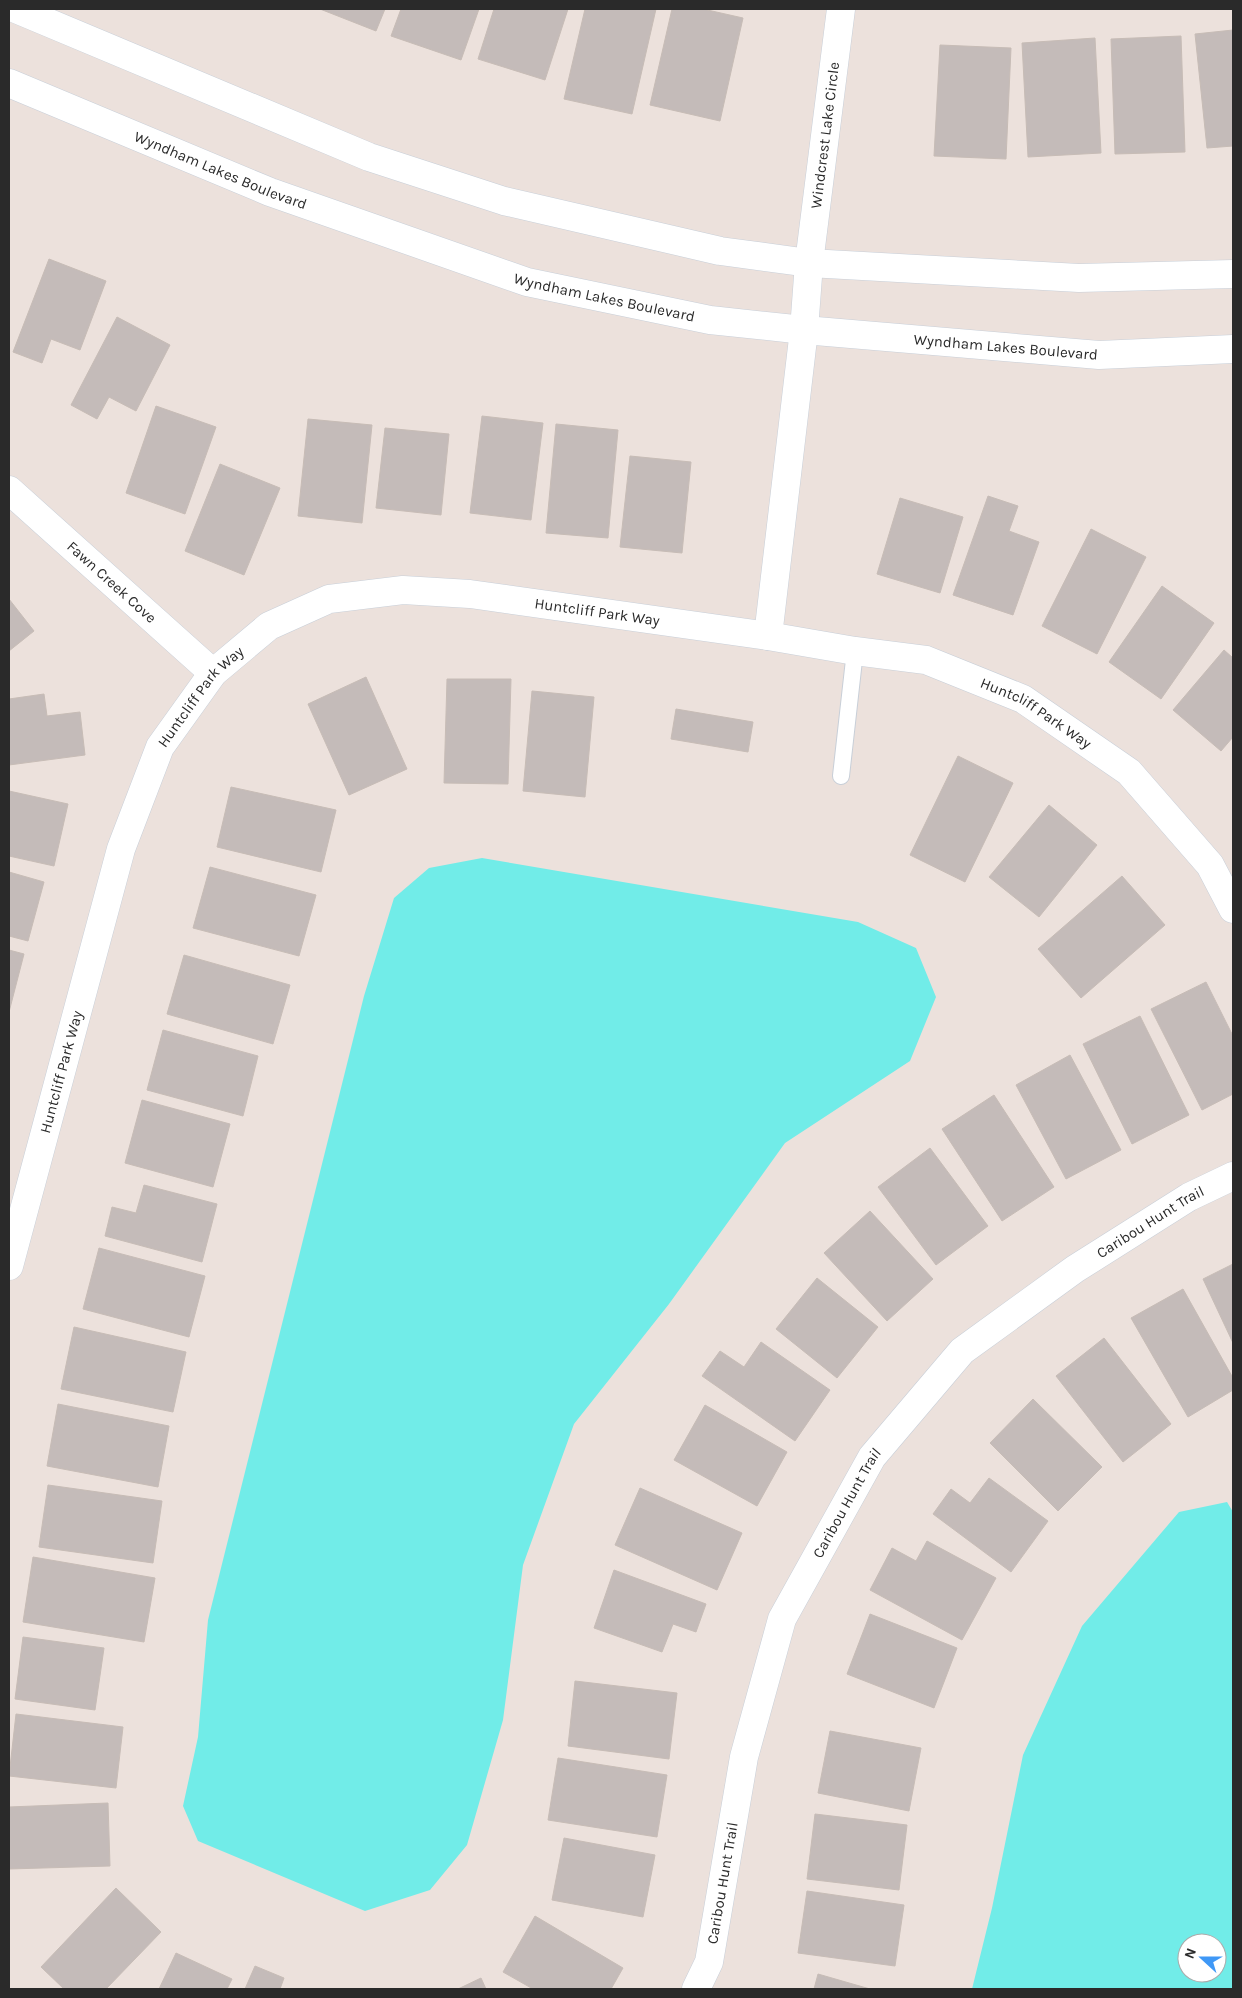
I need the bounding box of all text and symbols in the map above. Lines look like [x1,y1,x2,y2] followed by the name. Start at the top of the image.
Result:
[807,61,843,210] street label: Windcrest Lake Circle
[132,127,309,213] street label: Wyndham Lakes Boulevard
[511,269,697,326] street label: Wyndham Lakes Boulevard
[913,330,1099,364] street label: Wyndham Lakes Boulevard
[63,537,160,627] street label: Fawn Creek Cove
[533,594,661,630] street label: Huntcliff Park Way
[154,642,247,751] street label: Huntcliff Park Way
[978,674,1095,753] street label: Huntcliff Park Way
[36,1009,86,1135] street label: Huntcliff Park Way
[1093,1182,1207,1262] street label: Caribou Hunt Trail
[809,1444,885,1561] street label: Caribou Hunt Trail
[703,1821,742,1945] street label: Caribou Hunt Trail
[1177,1933,1227,1983] north arrow
[1181,1946,1200,1961] text: N

